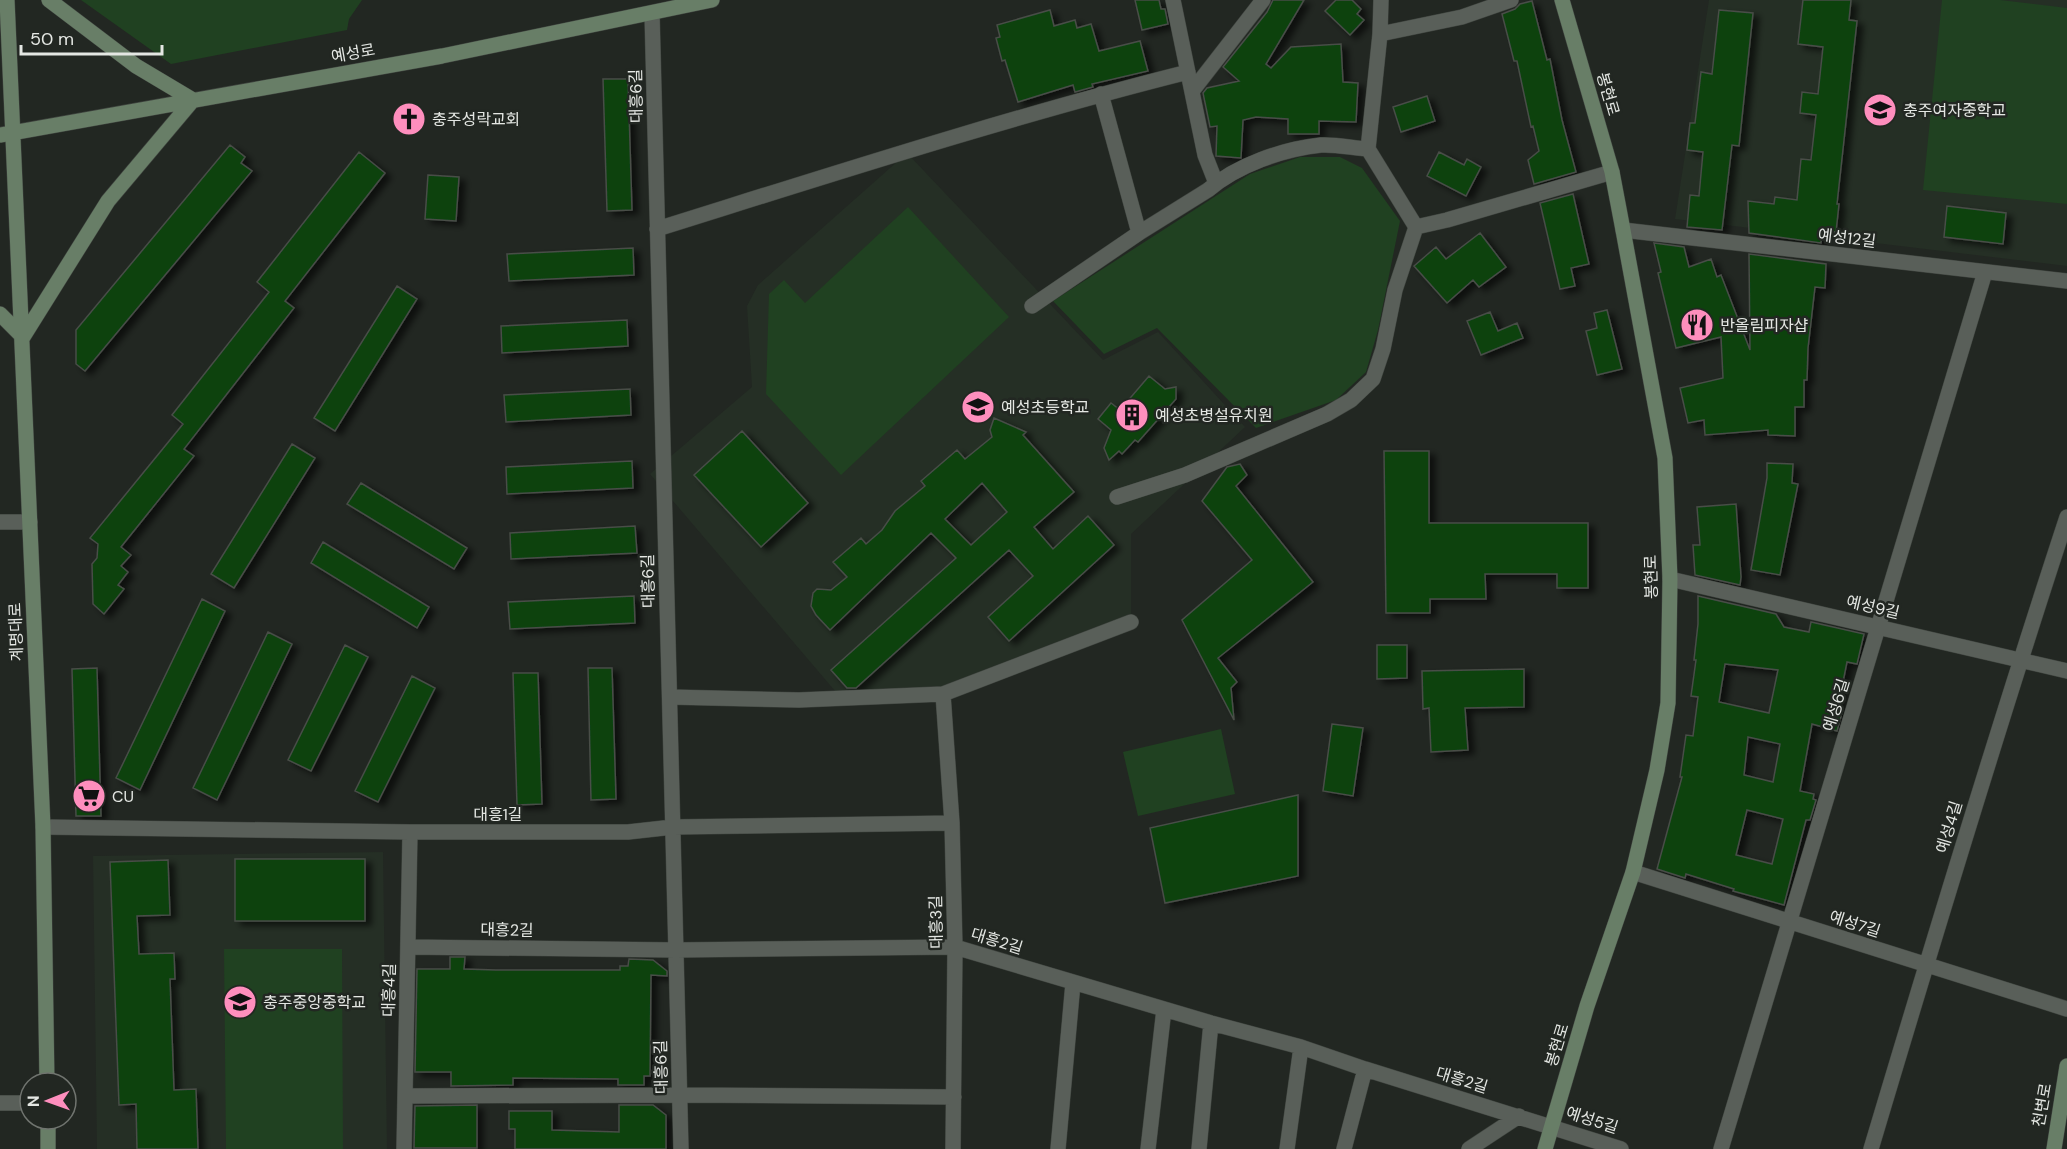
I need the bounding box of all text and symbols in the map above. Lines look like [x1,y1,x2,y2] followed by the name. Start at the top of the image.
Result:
[21,18,162,56] scale bar
[30,27,74,51] text: 50 m
[329,39,377,67] street label: 예성로
[625,69,647,123] street label: 대흥6길
[1592,70,1624,118] street label: 봉현로
[1862,92,1898,128] school or university icon: 충주여자중학교
[1903,100,2006,121] place label: 충주여자중학교
[391,101,427,137] church icon: 충주성락교회
[432,109,520,130] place label: 충주성락교회
[1817,224,1877,252] street label: 예성12길
[1679,307,1715,343] restaurant icon: 반올림피자샵
[1720,315,1809,336] place label: 반올림피자샵
[960,389,996,425] school or university icon: 예성초등학교
[1001,397,1089,418] place label: 예성초등학교
[1114,397,1150,433] building icon: 예성초병설유치원
[1155,405,1273,426] place label: 예성초병설유치원
[637,554,659,608] street label: 대흥6길
[1640,554,1662,599] street label: 봉현로
[1844,591,1902,623] street label: 예성9길
[4,602,28,662] street label: 계명대로
[1818,676,1854,734] street label: 예성6길
[71,778,107,814] supermarket icon: CU
[112,786,134,807] place label: CU
[1931,798,1967,856] street label: 예성4길
[473,804,523,825] street label: 대흥1길
[925,895,947,949] street label: 대흥3길
[1827,906,1883,942] street label: 예성7길
[480,919,534,941] street label: 대흥2길
[968,923,1026,959] street label: 대흥2길
[378,963,400,1017] street label: 대흥4길
[222,984,258,1020] school or university icon: 충주중앙중학교
[263,992,366,1013] place label: 충주중앙중학교
[1541,1021,1574,1069] street label: 봉현로
[650,1040,672,1094] street label: 대흥6길
[1433,1062,1491,1098] street label: 대흥2길
[18,1071,78,1131] north arrow
[2028,1081,2056,1129] street label: 천변로
[23,1095,44,1107] text: N
[1563,1102,1621,1138] street label: 예성5길

